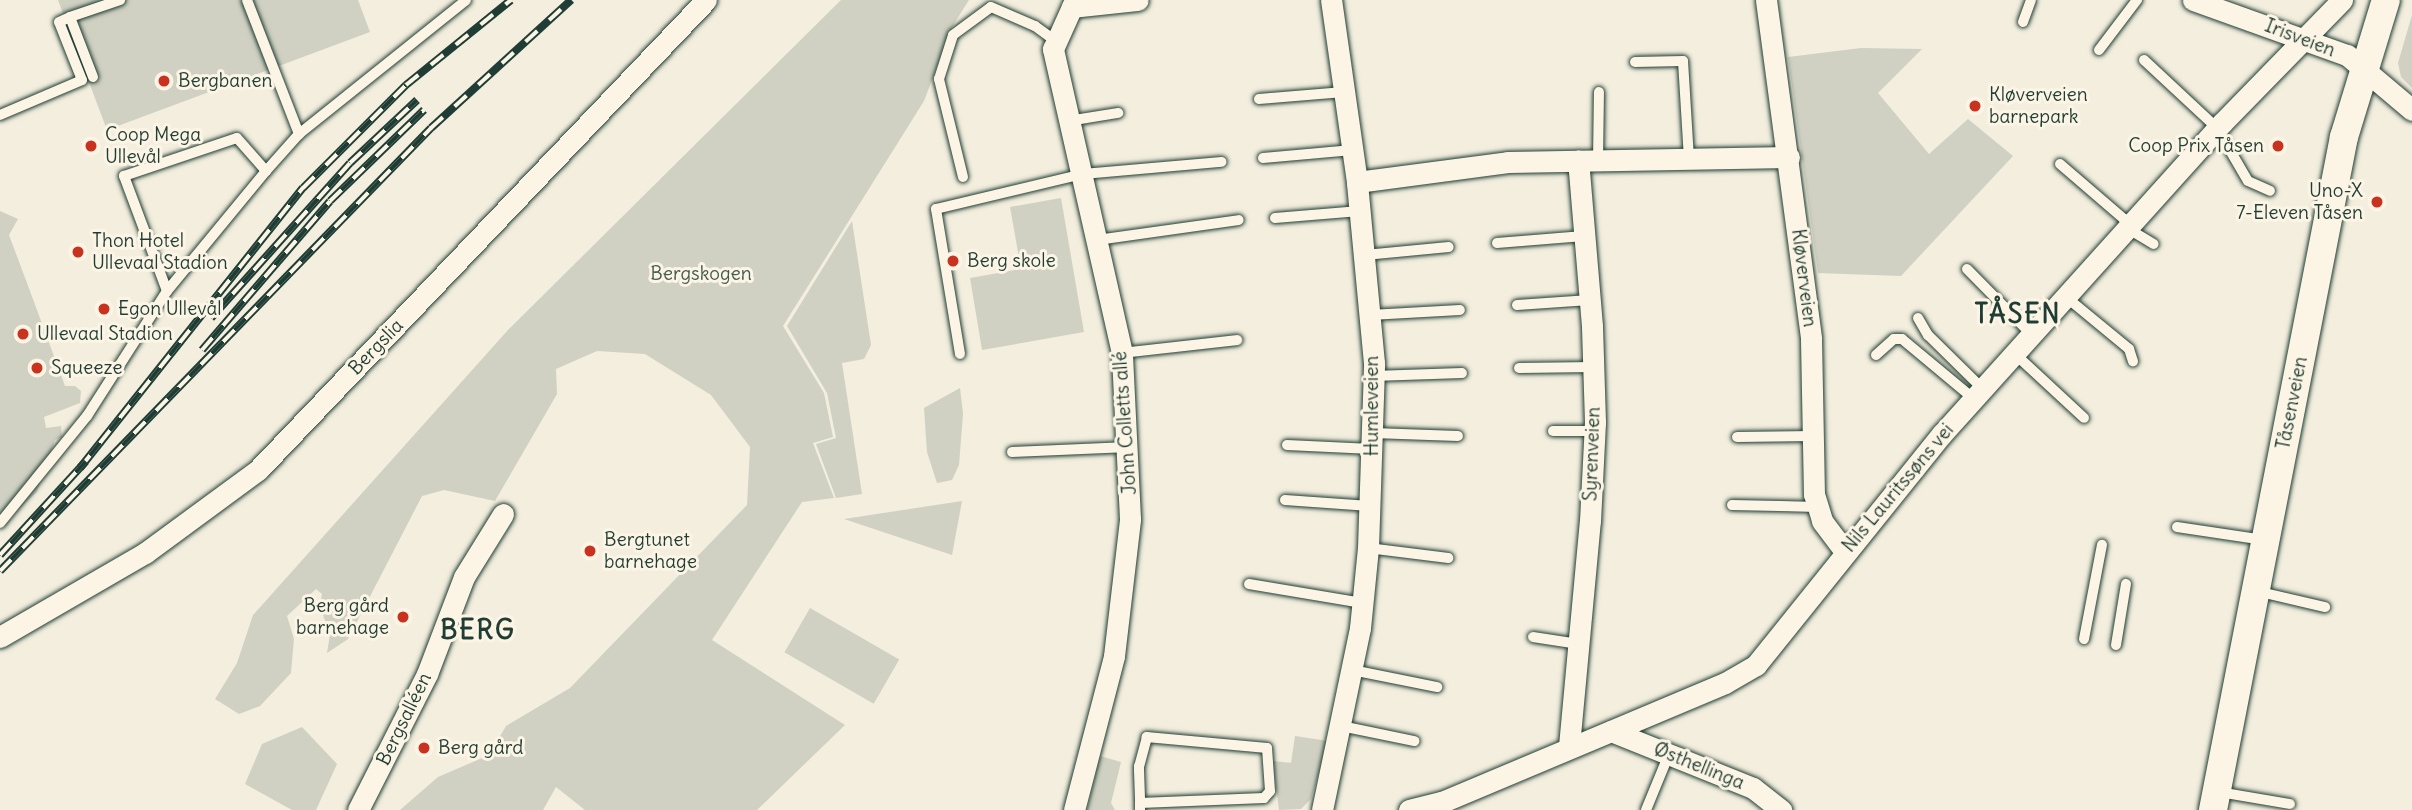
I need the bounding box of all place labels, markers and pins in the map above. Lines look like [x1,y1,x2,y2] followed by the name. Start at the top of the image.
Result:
[178,70,272,92] place label: Bergbanen
[156,73,172,89] marker: Bergbanen
[1989,84,2088,128] place label: Kløverveien barnepark
[1967,98,1983,114] marker: Kløverveien barnepark
[105,124,201,168] place label: Coop Mega Ullevål
[2128,135,2264,157] place label: Coop Prix Tåsen
[83,138,99,154] marker: Coop Mega Ullevål
[2270,138,2286,154] marker: Coop Prix Tåsen
[2236,180,2363,224] place label: Uno-X 7-Eleven Tåsen
[2369,194,2385,210] marker: Uno-X 7-Eleven Tåsen
[92,230,228,274] place label: Thon Hotel Ullevaal Stadion
[70,244,86,260] marker: Thon Hotel Ullevaal Stadion
[967,250,1056,272] place label: Berg skole
[945,253,961,269] marker: Berg skole
[118,298,222,320] place label: Egon Ullevål
[96,301,112,317] marker: Egon Ullevål
[37,323,173,345] place label: Ullevaal Stadion
[15,326,31,342] marker: Ullevaal Stadion
[51,357,123,379] place label: Squeeze
[29,360,45,376] marker: Squeeze
[604,529,697,573] place label: Bergtunet barnehage
[582,543,598,559] marker: Bergtunet barnehage
[296,595,389,639] place label: Berg gård barnehage
[395,609,411,625] marker: Berg gård barnehage
[438,737,524,759] place label: Berg gård
[416,740,432,756] marker: Berg gård

